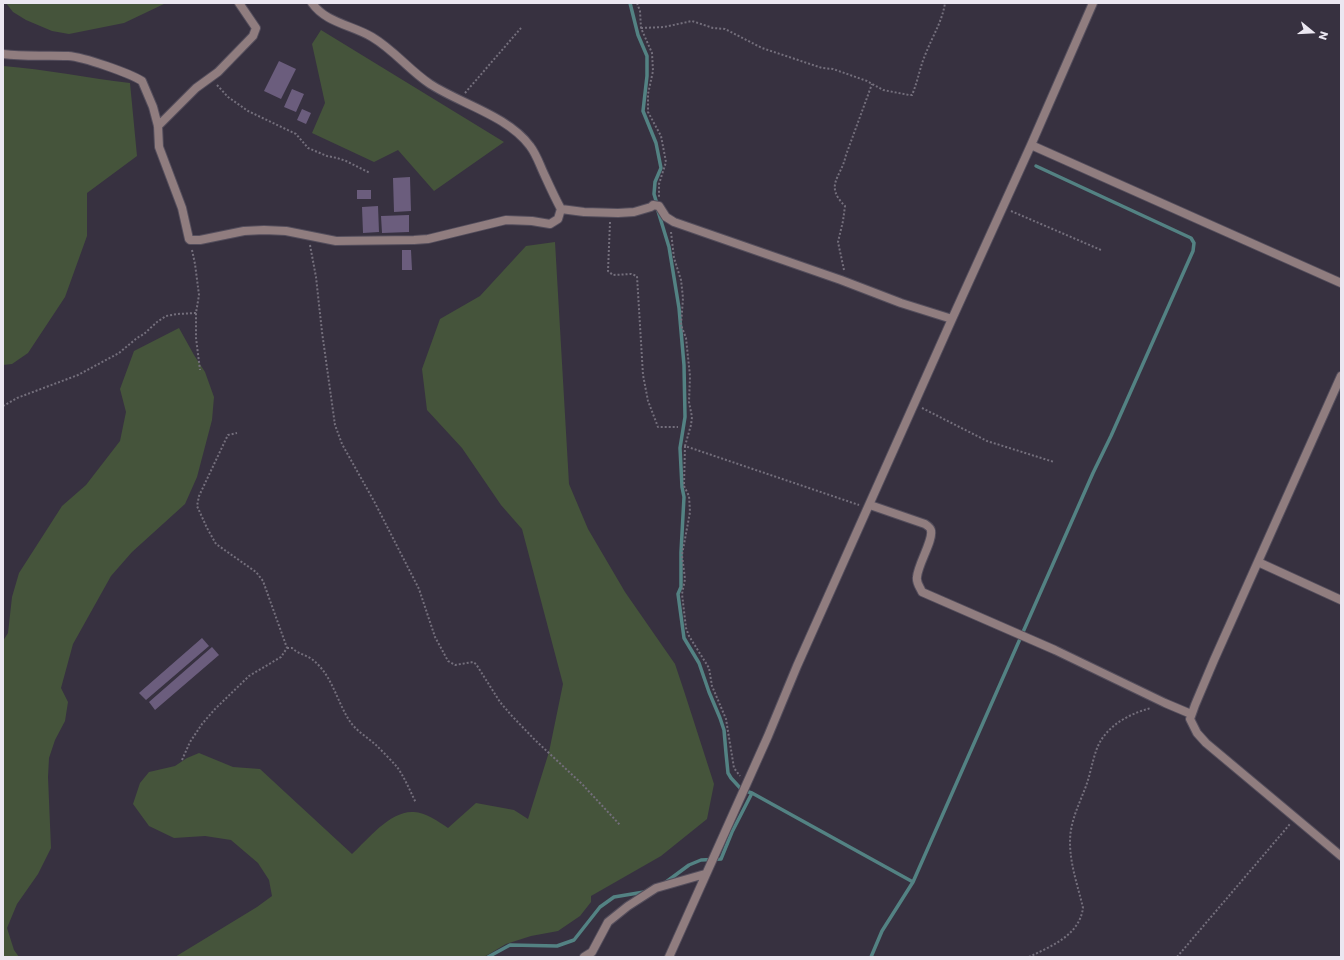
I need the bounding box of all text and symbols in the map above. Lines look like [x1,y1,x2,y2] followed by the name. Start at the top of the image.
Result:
[1292,12,1332,52] north arrow
[1315,29,1332,42] text: N

